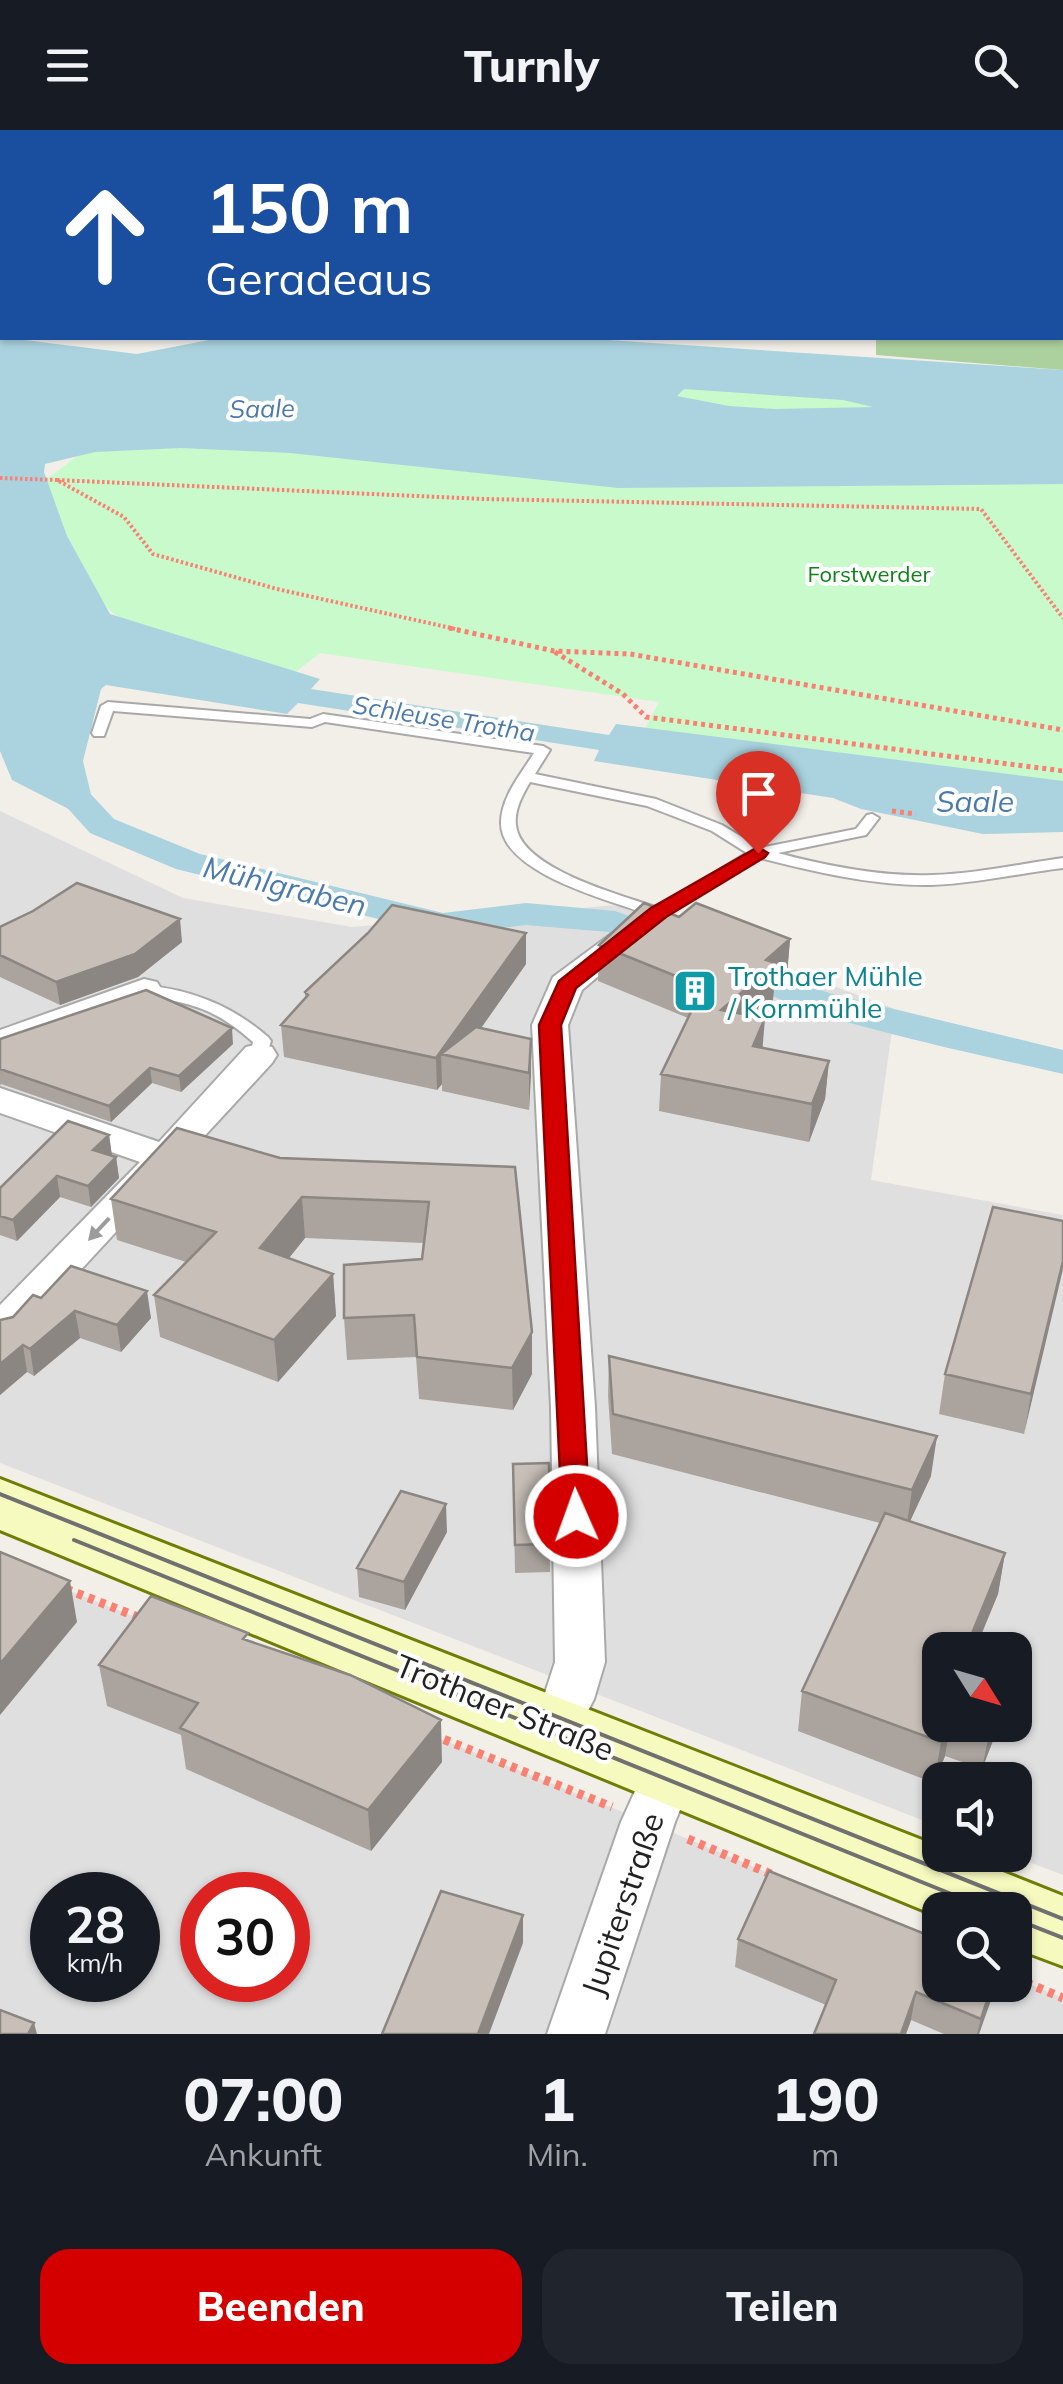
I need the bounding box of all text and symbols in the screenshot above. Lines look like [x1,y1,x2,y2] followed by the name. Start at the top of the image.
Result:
[464,37,599,93] text: Turnly
[40,38,95,93] icon: menu
[968,38,1023,93] icon: search
[205,163,413,251] text: 150 m
[40,170,170,300] icon: ahead
[205,250,432,306] text: Geradeaus
[229,392,295,424] water label: Saale
[808,560,930,588] park label: Forstwerder
[351,688,537,748] water label: Schleuse Trotha
[716,751,801,854] pin
[731,766,786,821] icon: arrive
[936,782,1014,820] water label: Saale
[200,847,370,925] water label: Mühlgraben
[727,958,923,1025] place label: Trothaer Mühle / Kornmühle
[672,968,718,1014] building icon: Trothaer Mühle / Kornmühle
[88,1217,111,1241] one-way arrow
[524,1464,628,1568] position arrow
[922,1632,1032,1742] north arrow
[922,1632,1032,2002] map controls
[390,1645,620,1769] street label: Trothaer Straße
[922,1762,1032,1872] button: sound
[572,1807,672,2001] street label: Jupiterstraße
[180,1872,310,2002] speed limit sign: 30
[922,1892,1032,2002] button: search
[65,1893,125,1956] text: 28
[67,1947,123,1978] text: km/h
[184,2061,343,2136] text: 07:00
[539,2061,575,2136] text: 1
[771,2061,879,2136] text: 190
[205,2134,322,2174] text: Ankunft
[527,2134,588,2174] text: Min.
[811,2134,839,2174] text: m
[40,2249,522,2364] button: Beenden
[542,2249,1023,2364] button: Teilen

